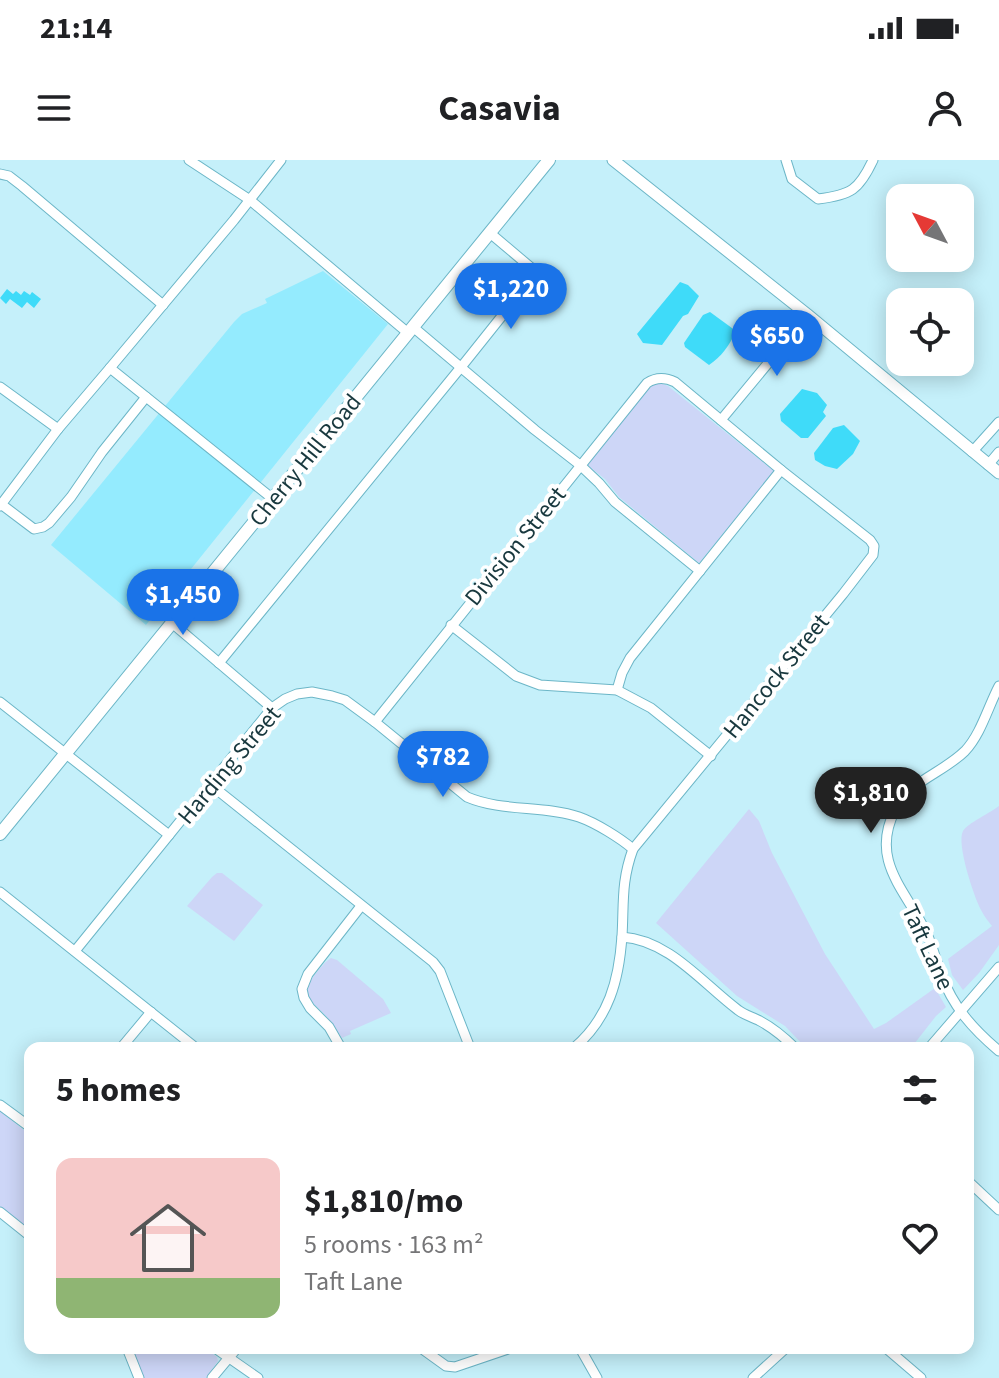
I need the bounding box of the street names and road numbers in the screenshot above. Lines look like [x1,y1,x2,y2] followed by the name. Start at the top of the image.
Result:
[241,386,370,534] street label: Cherry Hill Road
[456,479,575,614] street label: Division Street
[715,606,838,746] street label: Hancock Street
[169,698,289,832] street label: Harding Street
[892,899,963,996] street label: Taft Lane

